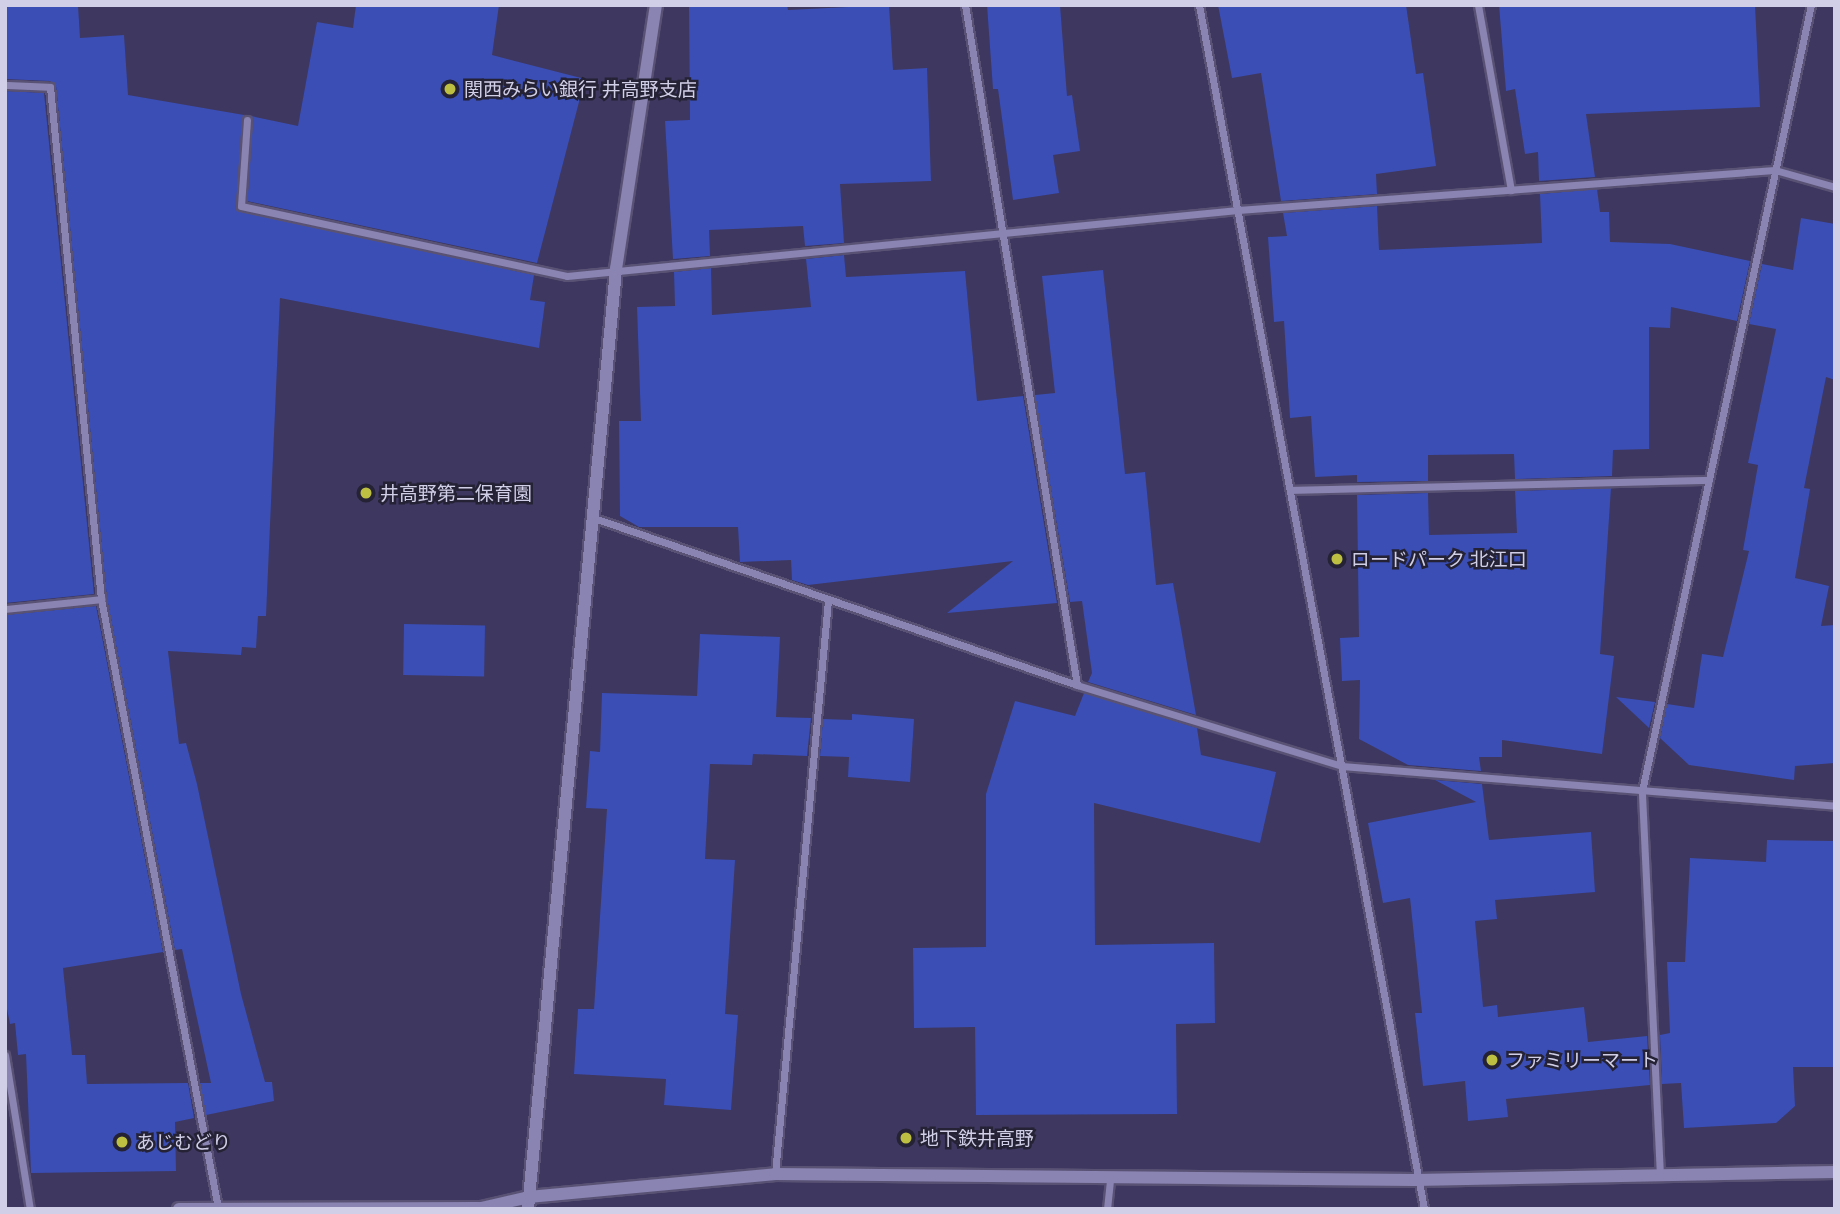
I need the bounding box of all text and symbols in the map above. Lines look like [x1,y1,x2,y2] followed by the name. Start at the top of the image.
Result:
[464,78,697,100] place label: 関西みらい銀行 井高野支店
[442,81,458,97] marker: 関西みらい銀行 井高野支店
[380,482,532,504] place label: 井高野第二保育園
[358,485,374,501] marker: 井高野第二保育園
[1351,548,1527,570] place label: ロードパーク 北江口
[1329,551,1345,567] marker: ロードパーク 北江口
[1506,1049,1658,1071] place label: ファミリーマート
[1484,1052,1500,1068] marker: ファミリーマート
[920,1127,1034,1149] place label: 地下鉄井高野
[898,1130,914,1146] marker: 地下鉄井高野
[136,1131,231,1153] place label: あじむどり
[114,1134,130,1150] marker: あじむどり

